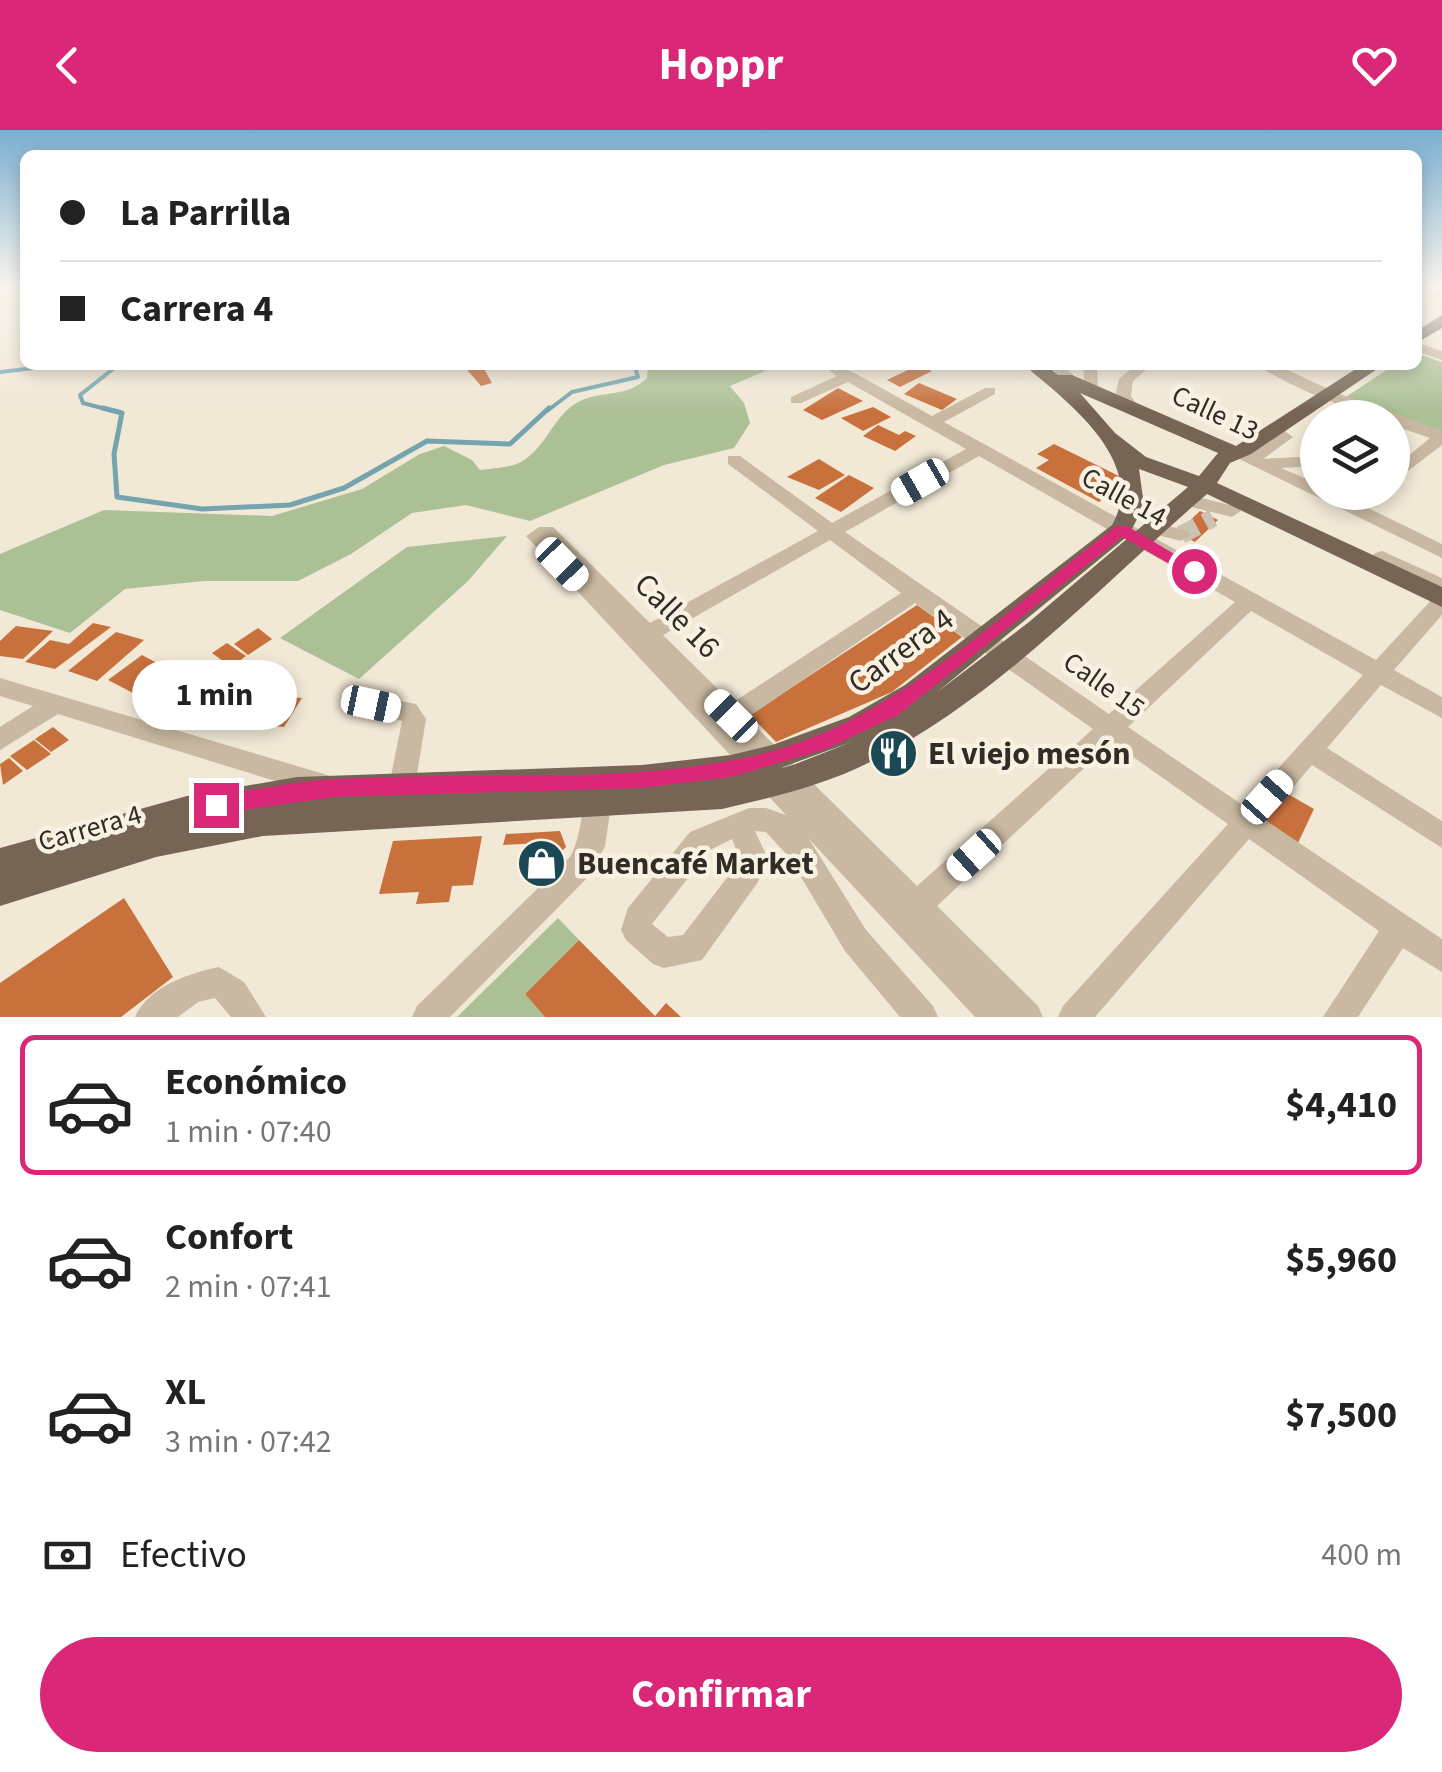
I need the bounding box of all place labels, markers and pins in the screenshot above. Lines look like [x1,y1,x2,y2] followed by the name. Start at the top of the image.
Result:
[867,728,919,780] restaurant icon: El viejo mesón
[928,731,1131,777] place label: El viejo mesón
[516,838,568,890] shop icon: Buencafé Market
[577,841,814,887] place label: Buencafé Market

